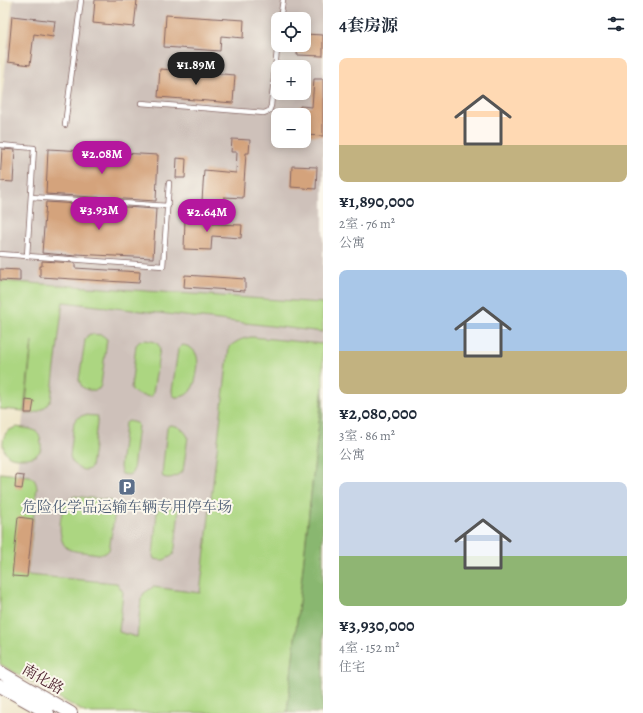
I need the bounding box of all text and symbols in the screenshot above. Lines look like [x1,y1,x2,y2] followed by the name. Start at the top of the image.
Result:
[271,12,311,148] map controls
[271,12,311,52] button: locate
[605,13,627,35] icon: filters
[339,14,398,37] text: 4套房源
[163,52,229,86] pin: ¥1.89M
[177,56,215,73] text: ¥1.89M
[271,60,311,100] button: +
[447,84,519,156] icon: home
[271,108,311,148] button: −
[69,141,135,175] pin: ¥2.08M
[81,145,123,162] text: ¥2.08M
[339,190,414,213] text: ¥1,890,000
[66,197,132,231] pin: ¥3.93M
[174,199,240,233] pin: ¥2.64M
[79,201,119,218] text: ¥3.93M
[187,203,227,220] text: ¥2.64M
[339,215,395,232] text: 2室 · 76 m²
[339,234,365,251] text: 公寓
[447,296,519,368] icon: home
[339,402,417,425] text: ¥2,080,000
[339,427,395,444] text: 3室 · 86 m²
[339,446,365,463] text: 公寓
[117,477,137,497] parking icon: 危险化学品运输车辆专用停车场
[22,497,232,517] place label: 危险化学品运输车辆专用停车场
[447,508,519,580] icon: home
[339,614,415,637] text: ¥3,930,000
[339,639,400,656] text: 4室 · 152 m²
[339,658,365,675] text: 住宅
[19,659,67,699] street label: 南化路

